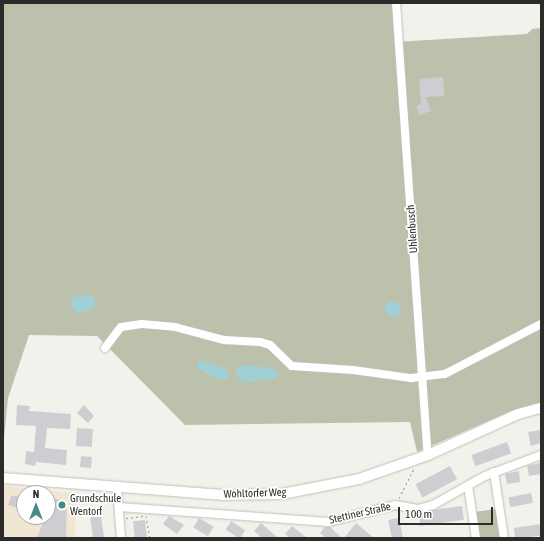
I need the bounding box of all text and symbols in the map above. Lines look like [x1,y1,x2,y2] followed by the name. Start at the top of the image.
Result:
[404,204,420,254] street label: Uhlenbusch
[16,485,56,525] north arrow
[223,485,287,501] street label: Wohltorfer Weg
[33,488,39,500] text: N
[70,492,121,518] place label: Grundschule Wentorf
[400,499,495,525] scale bar
[57,500,67,510] marker: Grundschule Wentorf
[328,500,392,526] street label: Stettiner Straße
[405,507,432,521] text: 100 m

